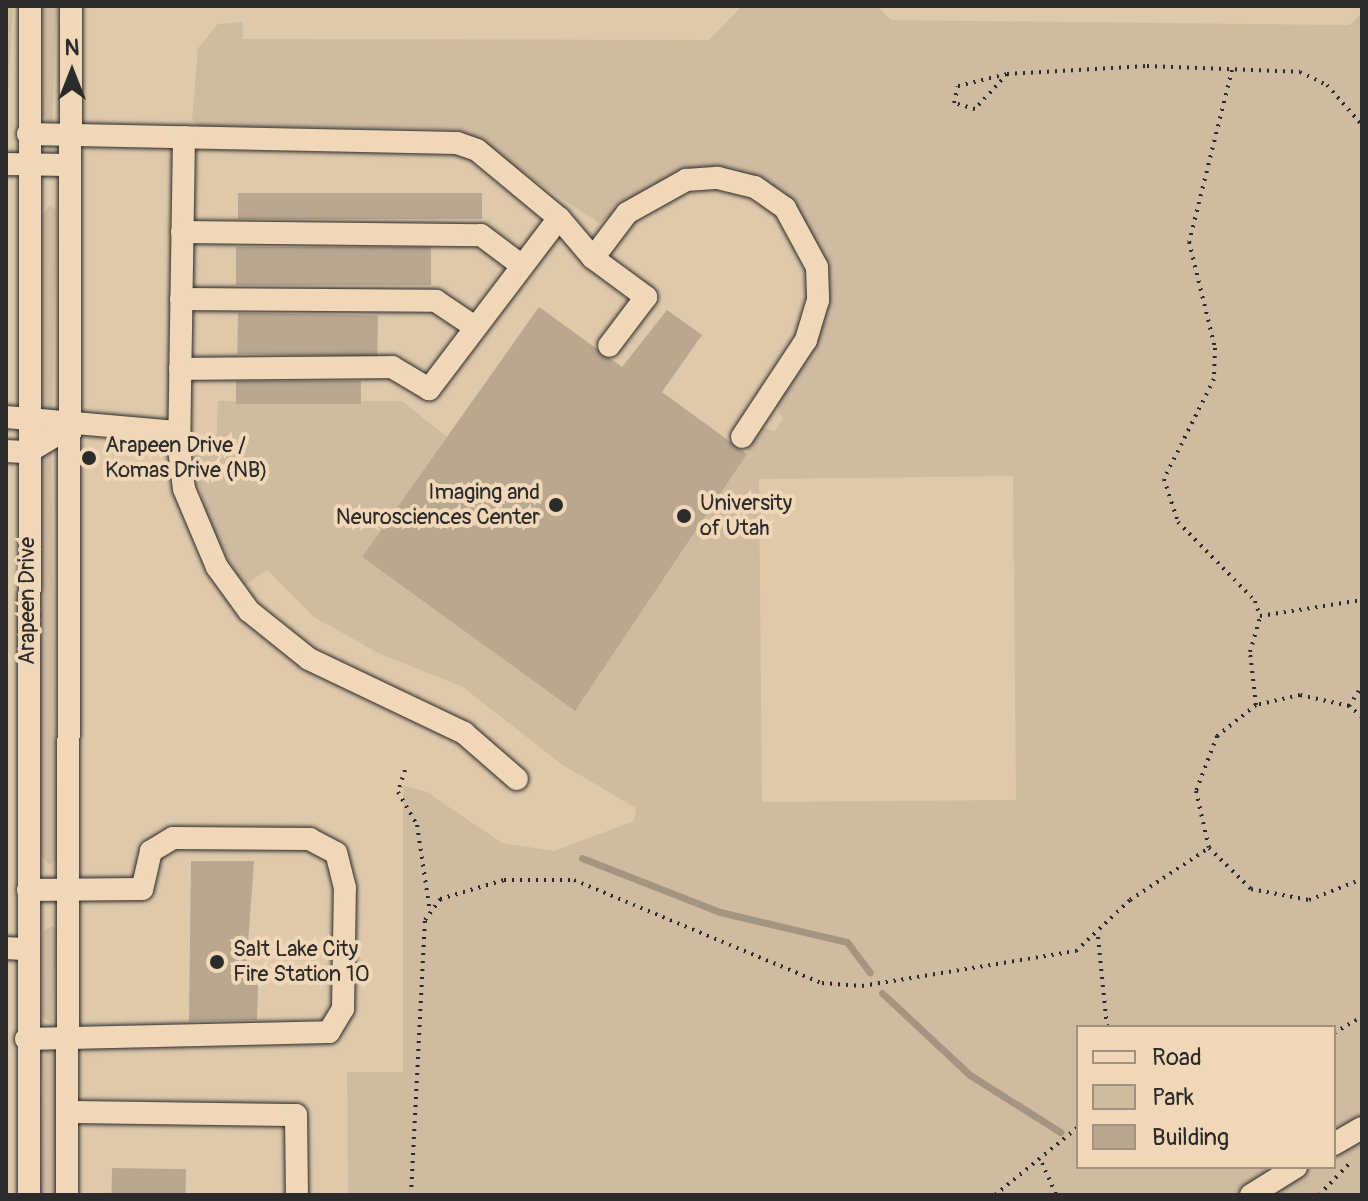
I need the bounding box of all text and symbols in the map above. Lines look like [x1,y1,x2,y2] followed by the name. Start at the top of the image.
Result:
[32,32,112,112] north arrow
[65,34,79,62] text: N
[105,432,268,484] place label: Arapeen Drive / Komas Drive (NB)
[80,449,98,467] marker: Arapeen Drive / Komas Drive (NB)
[336,479,540,530] place label: Imaging and Neurosciences Center
[700,490,792,542] place label: University of Utah
[547,496,565,514] marker: Imaging and Neurosciences Center
[675,507,693,525] marker: University of Utah
[15,537,41,665] street label: Arapeen Drive
[233,936,370,988] place label: Salt Lake City Fire Station 10
[208,953,226,971] marker: Salt Lake City Fire Station 10
[1076,1025,1336,1169] legend
[1152,1043,1202,1072] text: Road
[1152,1083,1194,1112] text: Park
[1152,1123,1229,1152] text: Building

